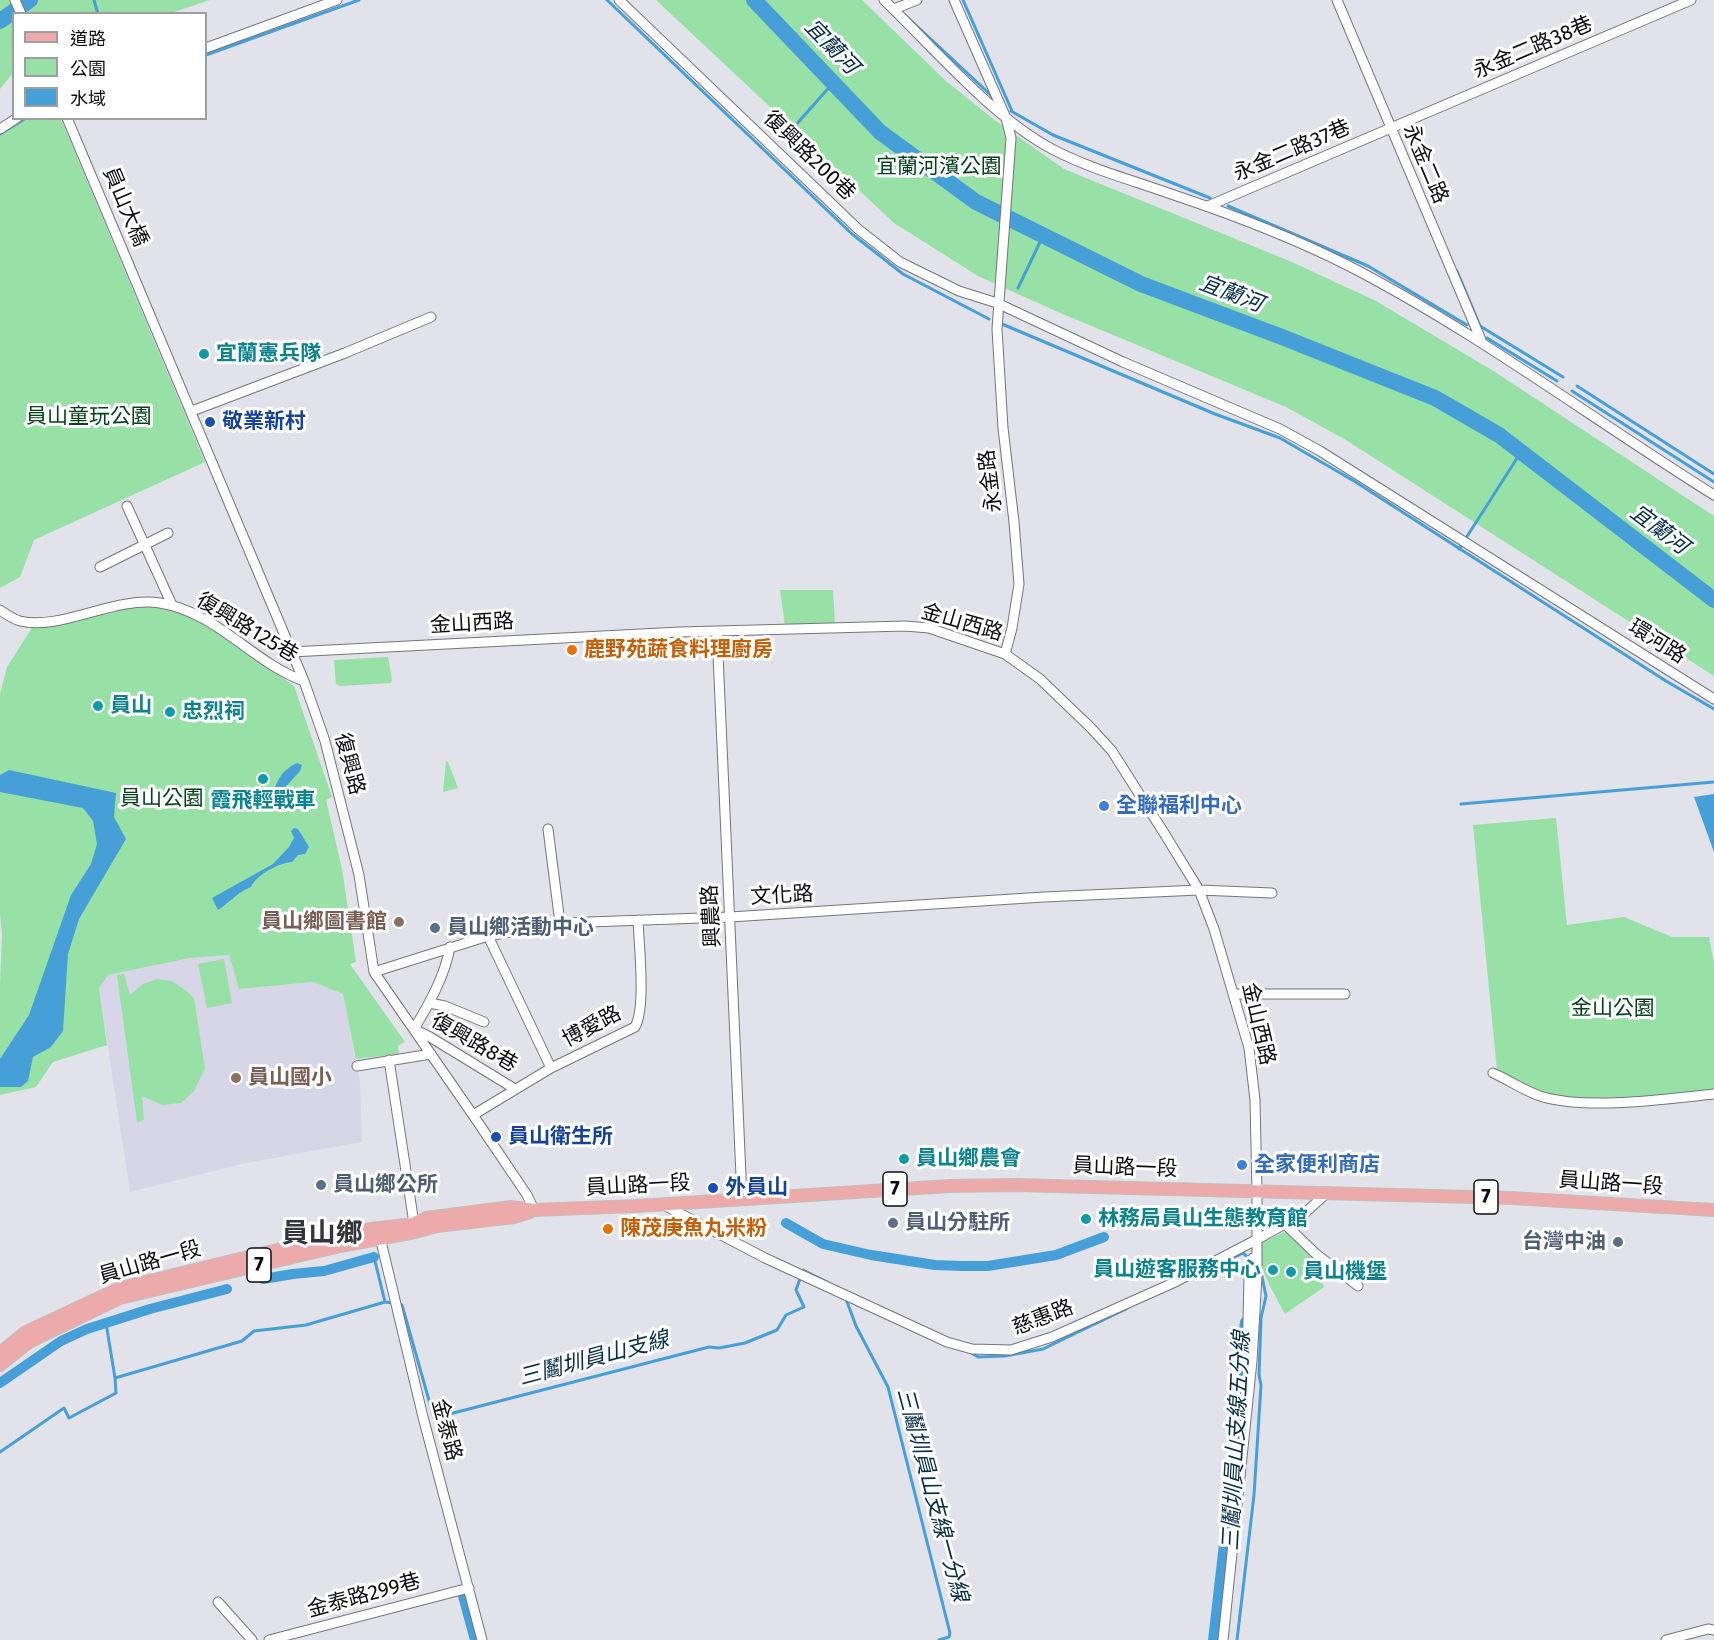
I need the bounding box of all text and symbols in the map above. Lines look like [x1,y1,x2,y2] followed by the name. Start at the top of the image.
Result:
[12,12,207,120] legend
[1470,12,1596,84] street label: 永金二路38巷
[799,14,863,80] water label: 宜蘭河
[70,28,106,50] text: 道路
[70,58,106,80] text: 公園
[70,88,106,110] text: 水域
[758,106,860,206] street label: 復興路200巷
[1230,115,1354,187] street label: 永金二路37巷
[1397,120,1453,208] street label: 永金二路
[876,154,1002,180] park label: 宜蘭河濱公園
[97,163,153,251] street label: 員山大橋
[1195,270,1267,318] water label: 宜蘭河
[216,341,321,367] place label: 宜蘭憲兵隊
[197,347,211,361] marker: 宜蘭憲兵隊
[26,404,152,430] park label: 員山童玩公園
[222,409,306,435] place label: 敬業新村
[203,415,217,429] marker: 敬業新村
[975,448,1007,514] street label: 永金路
[1625,500,1693,560] water label: 宜蘭河
[192,588,302,668] street label: 復興路125巷
[918,599,1006,647] street label: 金山西路
[429,609,515,639] street label: 金山西路
[1624,615,1690,669] street label: 環河路
[584,637,773,663] place label: 鹿野苑蔬食料理廚房
[565,643,579,657] marker: 鹿野苑蔬食料理廚房
[110,693,152,719] place label: 員山
[91,699,105,713] marker: 員山
[182,699,245,725] place label: 忠烈祠
[163,705,177,719] marker: 忠烈祠
[329,730,369,798] street label: 復興路
[256,772,270,786] marker: 霞飛輕戰車
[120,786,204,812] park label: 員山公園
[211,788,315,814] place label: 霞飛輕戰車
[1116,793,1242,819] place label: 全聯福利中心
[1097,799,1111,813] marker: 全聯福利中心
[750,882,814,910] street label: 文化路
[698,884,726,948] street label: 興農路
[261,909,387,935] place label: 員山鄉圖書館
[392,915,406,929] marker: 員山鄉圖書館
[447,915,594,941] place label: 員山鄉活動中心
[428,921,442,935] marker: 員山鄉活動中心
[1236,980,1280,1068] street label: 金山西路
[1571,996,1655,1022] park label: 金山公園
[558,1001,626,1053] street label: 博愛路
[426,1008,522,1078] street label: 復興路8巷
[248,1065,332,1091] place label: 員山國小
[229,1071,243,1085] marker: 員山國小
[508,1124,613,1150] place label: 員山衛生所
[489,1130,503,1144] marker: 員山衛生所
[916,1146,1021,1172] place label: 員山鄉農會
[897,1152,911,1166] marker: 員山鄉農會
[1254,1152,1380,1178] place label: 全家便利商店
[1072,1154,1178,1182] street label: 員山路一段
[1235,1158,1249,1172] marker: 全家便利商店
[1558,1168,1664,1200] street label: 員山路一段
[585,1171,691,1201] street label: 員山路一段
[333,1172,438,1198] place label: 員山鄉公所
[883,1172,907,1206] road number: 7
[725,1175,788,1201] place label: 外員山
[314,1178,328,1192] marker: 員山鄉公所
[1474,1180,1498,1214] road number: 7
[706,1181,720,1195] marker: 外員山
[1098,1206,1308,1232] place label: 林務局員山生態教育館
[905,1210,1010,1236] place label: 員山分駐所
[1079,1212,1093,1226] marker: 林務局員山生態教育館
[620,1216,767,1242] place label: 陳茂庚魚丸米粉
[886,1216,900,1230] marker: 員山分駐所
[282,1218,362,1250] district label: 員山鄉
[601,1222,615,1236] marker: 陳茂庚魚丸米粉
[1522,1229,1606,1255] place label: 台灣中油
[1611,1235,1625,1249] marker: 台灣中油
[96,1236,204,1290] street label: 員山路一段
[247,1248,271,1282] road number: 7
[1093,1257,1261,1283] place label: 員山遊客服務中心
[1303,1259,1387,1285] place label: 員山機堡
[1266,1263,1280,1277] marker: 員山遊客服務中心
[1284,1265,1298,1279] marker: 員山機堡
[1009,1295,1077,1341] street label: 慈惠路
[516,1326,672,1392] water label: 三鬮圳員山支線
[1218,1330,1256,1552] water label: 三鬮圳員山支線五分線
[891,1385,973,1605] water label: 三鬮圳員山支線一分線
[426,1396,466,1464] street label: 金泰路
[305,1569,423,1623] street label: 金泰路299巷

